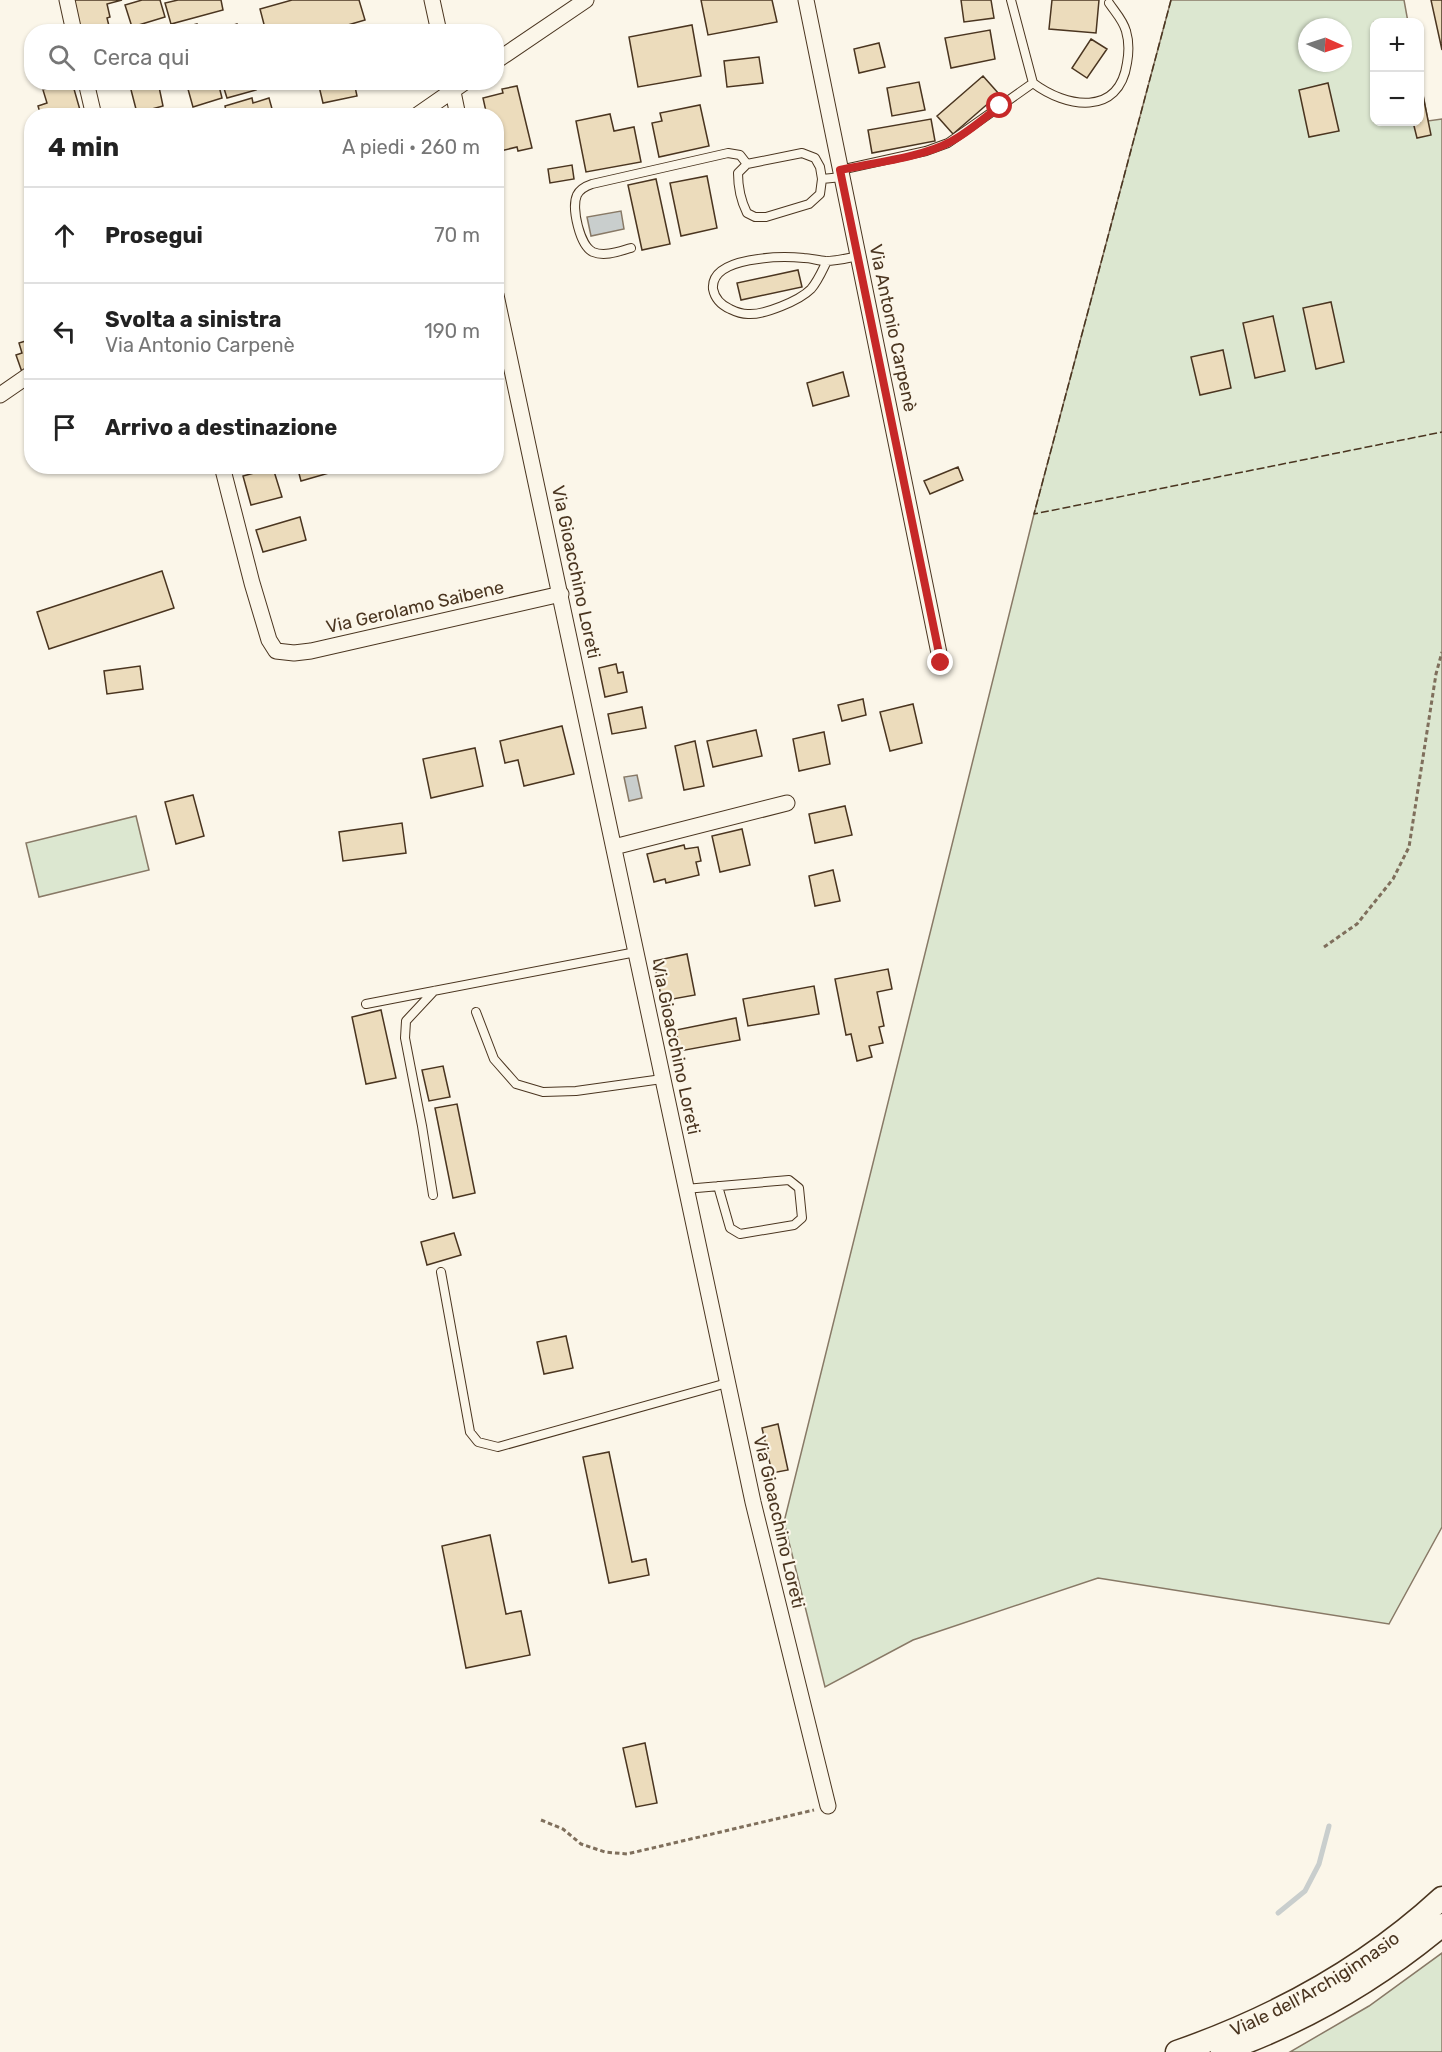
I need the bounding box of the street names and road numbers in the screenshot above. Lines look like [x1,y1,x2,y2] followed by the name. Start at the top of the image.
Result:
[864,242,922,414] street label: Via Antonio Carpenè
[547,483,605,661] street label: Via Gioacchino Loreti
[324,576,506,638] street label: Via Gerolamo Saibene
[647,959,705,1137] street label: Via Gioacchino Loreti
[748,1434,810,1610] street label: Via Gioacchino Loreti
[1227,1927,1404,2041] street label: Viale dell'Archiginnasio

